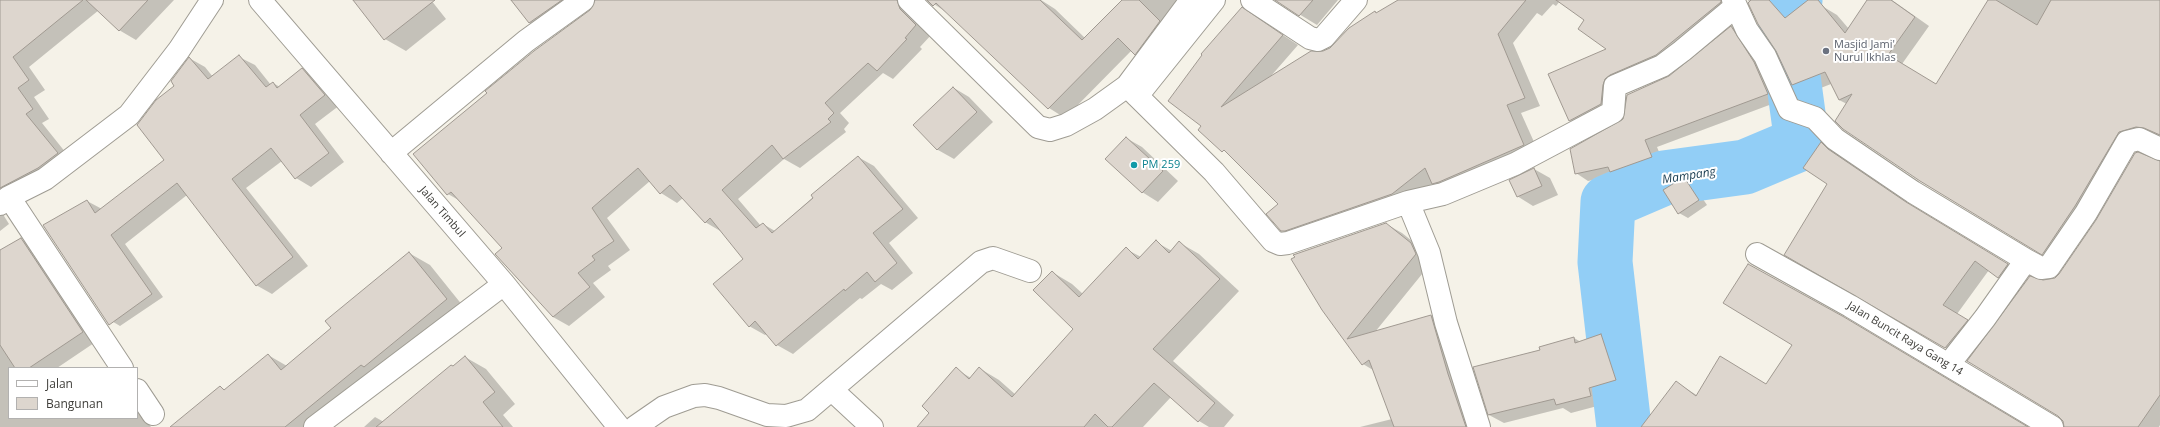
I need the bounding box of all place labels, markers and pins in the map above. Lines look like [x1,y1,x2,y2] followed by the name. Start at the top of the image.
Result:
[1834,38,1896,64] place label: Masjid Jami' Nurul Ikhlas
[1821,46,1831,56] marker: Masjid Jami' Nurul Ikhlas
[1142,158,1180,172] place label: PM 259
[1129,160,1139,170] marker: PM 259

